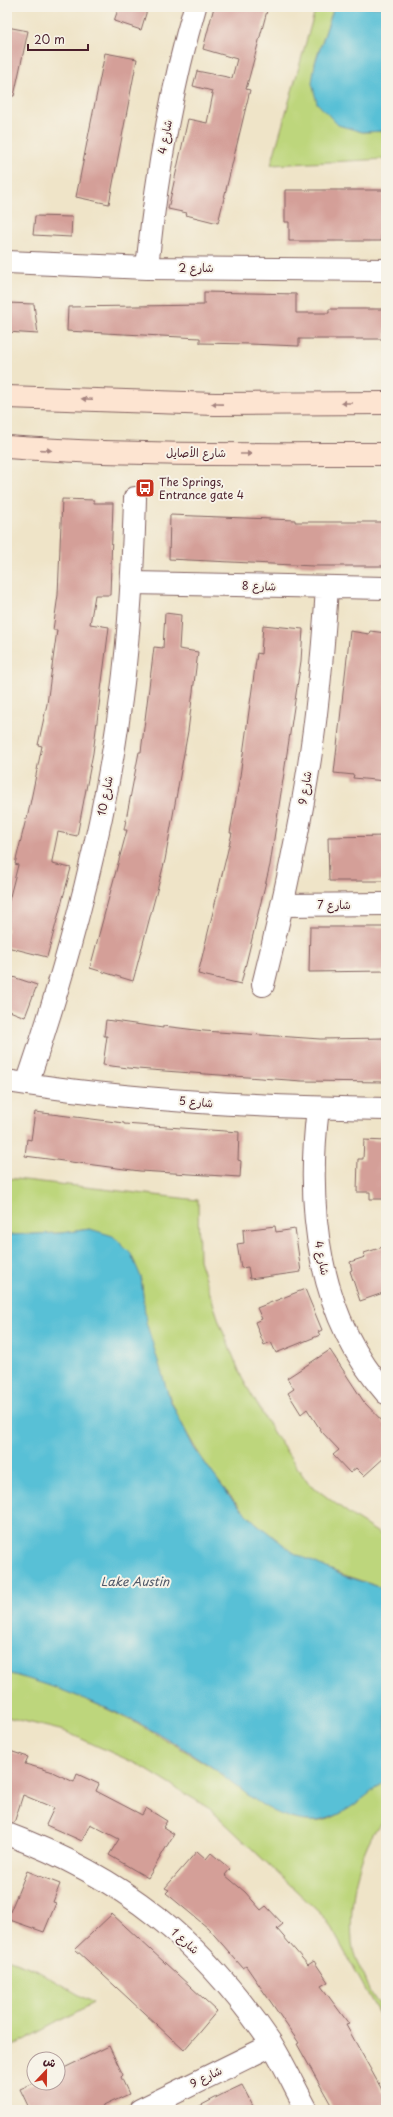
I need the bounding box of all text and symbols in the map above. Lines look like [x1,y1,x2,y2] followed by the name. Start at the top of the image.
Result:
[28,26,88,52] scale bar
[34,30,65,48] text: 20 m
[153,118,177,156] street label: شارع 4
[178,259,214,277] street label: شارع 2
[81,396,93,403] one-way arrow
[340,400,353,406] one-way arrow
[210,401,223,407] one-way arrow
[166,444,226,462] street label: شارع الأصايل
[40,446,52,453] one-way arrow
[240,451,253,457] one-way arrow
[159,473,244,503] place label: The Springs, Entrance gate 4
[134,477,156,499] bus stop icon: The Springs, Entrance gate 4
[242,576,276,596] street label: شارع 8
[293,770,317,806] street label: شارع 9
[92,774,118,818] street label: شارع 10
[317,896,351,914] street label: شارع 7
[178,1092,214,1112] street label: شارع 5
[310,1239,334,1277] street label: شارع 4
[101,1572,170,1590] water label: Lake Austin
[167,1923,203,1959] street label: شارع 1
[26,2051,66,2091] north arrow
[41,2051,59,2071] text: ش
[187,2061,225,2093] street label: شارع 9

